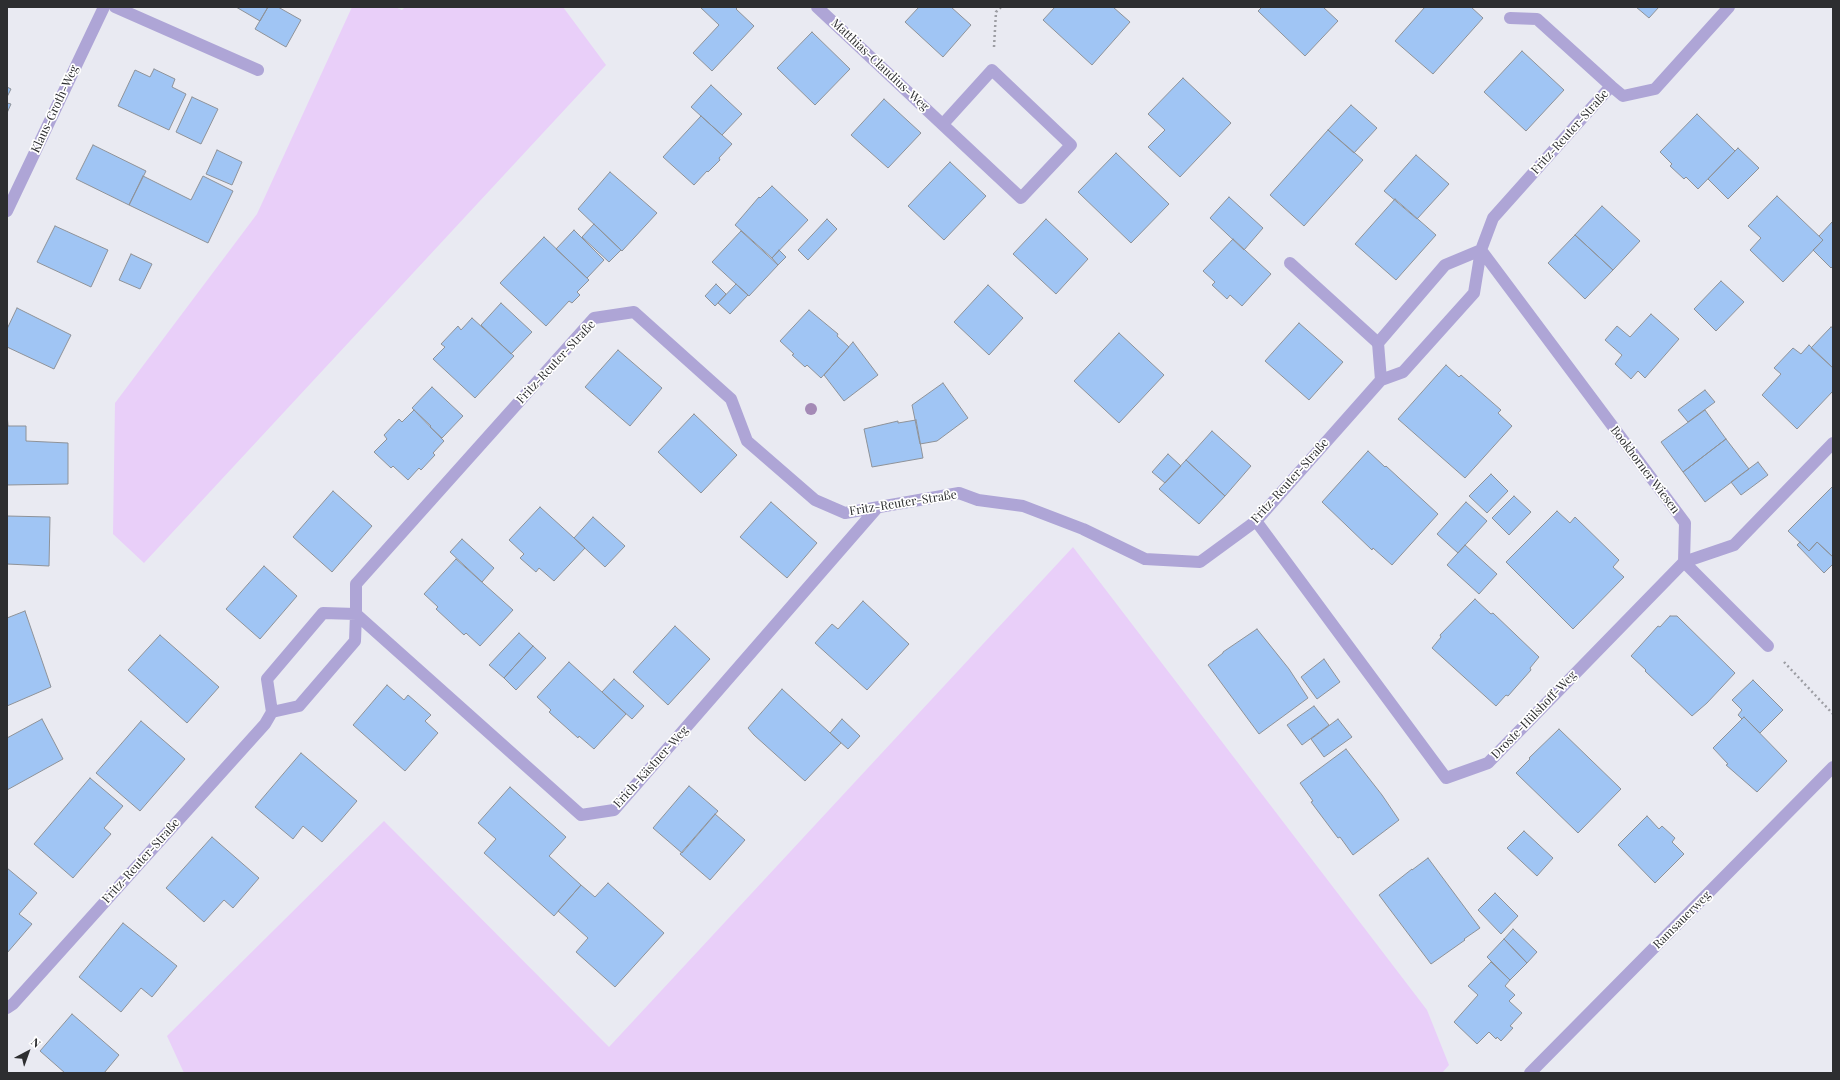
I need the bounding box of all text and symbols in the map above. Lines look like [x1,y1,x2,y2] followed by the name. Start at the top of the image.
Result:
[828,16,932,114] street label: Matthias-Claudius-Weg
[28,63,82,155] street label: Klaus-Groth-Weg
[1528,87,1612,177] street label: Fritz-Reuter-Straße
[514,317,598,407] street label: Fritz-Reuter-Straße
[1607,423,1683,517] street label: Bookhorner Wiesen
[1248,436,1332,526] street label: Fritz-Reuter-Straße
[848,487,958,519] street label: Fritz-Reuter-Straße
[1488,668,1580,762] street label: Droste-Hülshoff-Weg
[611,723,691,811] street label: Erich-Kästner-Weg
[99,816,183,906] street label: Fritz-Reuter-Straße
[1650,888,1714,952] street label: Ramsauerweg
[8,1032,48,1072] north arrow
[28,1034,44,1051] text: N

